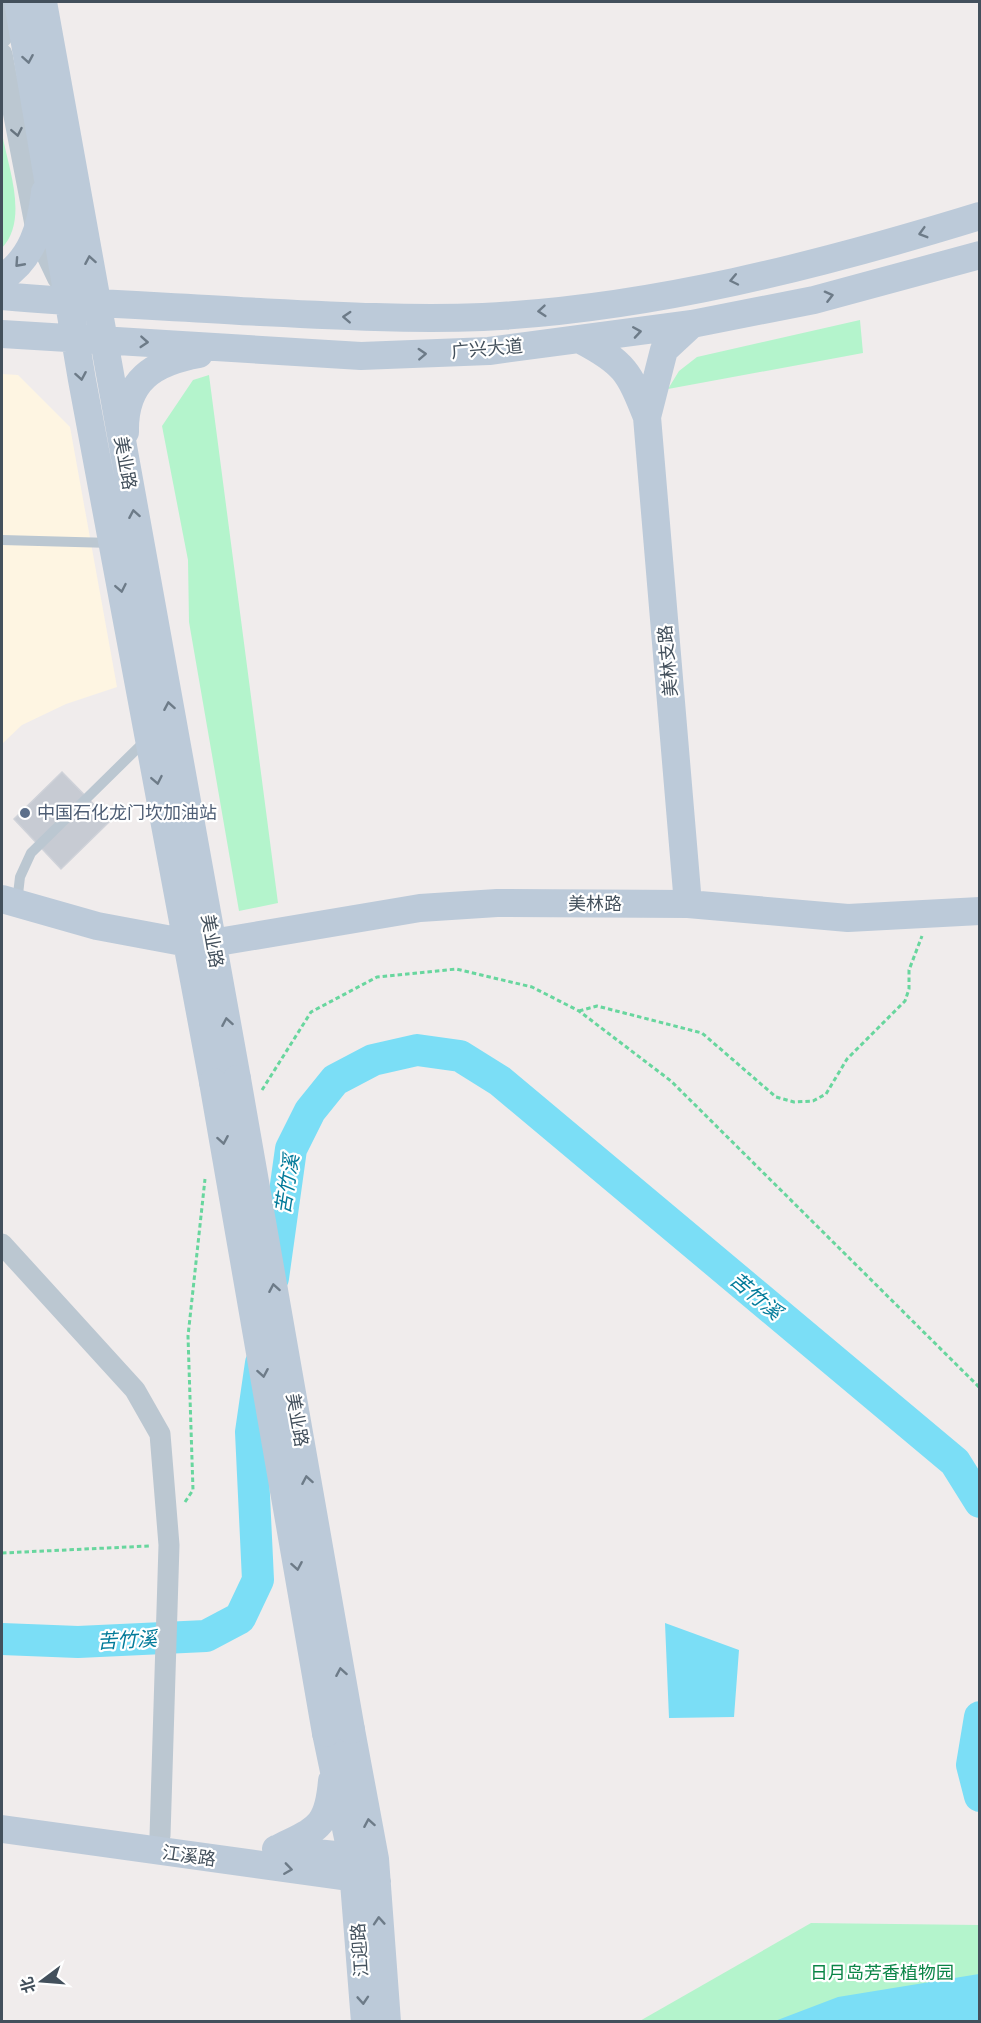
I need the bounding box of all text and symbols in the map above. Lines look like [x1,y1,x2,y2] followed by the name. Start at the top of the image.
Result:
[22,54,34,64] one-way arrow
[10,127,23,137] one-way arrow
[918,226,929,238] one-way arrow
[84,255,97,265] one-way arrow
[15,256,26,267] one-way arrow
[730,273,740,286] one-way arrow
[823,291,833,304] one-way arrow
[537,304,546,317] one-way arrow
[343,310,352,323] one-way arrow
[632,327,642,339] one-way arrow
[450,334,524,362] street label: 广兴大道
[139,336,148,349] one-way arrow
[418,347,427,360] one-way arrow
[75,371,87,380] one-way arrow
[110,434,142,491] street label: 美业路
[128,509,141,519] one-way arrow
[114,583,127,593] one-way arrow
[653,624,681,698] street label: 美林支路
[163,701,176,711] one-way arrow
[150,774,163,784] one-way arrow
[37,801,217,823] place label: 中国石化龙门坎加油站
[18,806,32,820] marker: 中国石化龙门坎加油站
[568,892,622,914] street label: 美林路
[197,912,229,969] street label: 美业路
[221,1017,234,1027] one-way arrow
[216,1135,228,1145] one-way arrow
[269,1150,303,1215] water label: 苦竹溪
[726,1267,789,1325] water label: 苦竹溪
[268,1283,281,1293] one-way arrow
[256,1368,269,1378] one-way arrow
[282,1391,314,1448] street label: 美业路
[302,1475,314,1484] one-way arrow
[290,1561,302,1570] one-way arrow
[96,1625,160,1653] water label: 苦竹溪
[335,1667,348,1677] one-way arrow
[363,1819,375,1828] one-way arrow
[161,1840,217,1870] street label: 江溪路
[284,1863,293,1875] one-way arrow
[373,1917,386,1926] one-way arrow
[346,1922,372,1978] street label: 江迎路
[12,1951,72,2011] north arrow
[810,1961,954,1983] park label: 日月岛芳香植物园
[16,1975,39,1996] text: 北
[356,1995,369,2004] one-way arrow

